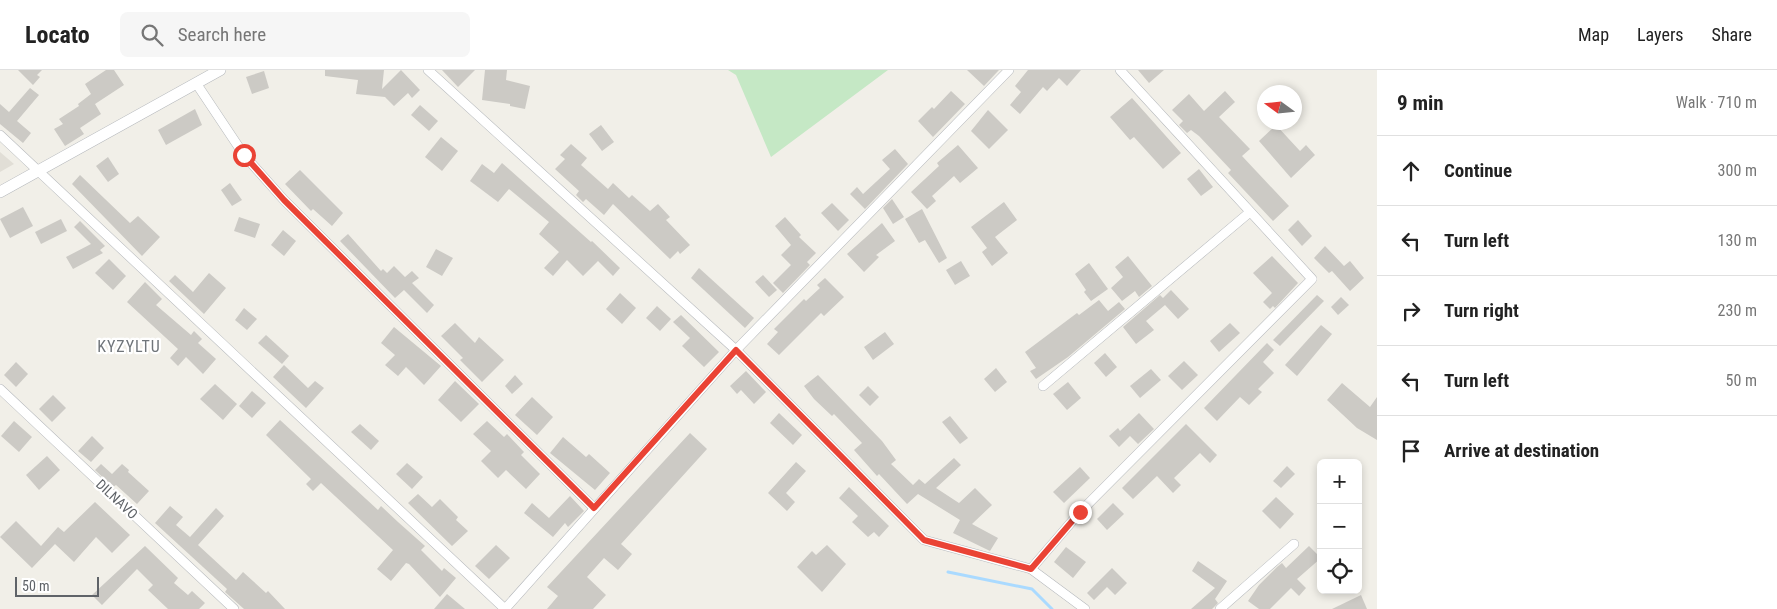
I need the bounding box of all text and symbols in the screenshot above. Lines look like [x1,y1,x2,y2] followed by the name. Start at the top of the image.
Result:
[120,12,470,57] search box
[25,21,90,49] text: Locato
[138,21,166,49] icon: search
[178,23,266,46] text: Search here
[1578,24,1609,45] text: Map
[1637,24,1684,45] text: Layers
[1712,24,1752,45] text: Share
[1257,85,1302,130] north arrow
[1397,91,1444,115] text: 9 min
[1676,93,1757,112] text: Walk · 710 m
[233,144,256,167] route start
[1397,157,1425,185] icon: ahead
[1444,159,1512,182] text: Continue
[1718,161,1757,180] text: 300 m
[1397,227,1425,255] icon: left
[1444,229,1509,252] text: Turn left
[1718,231,1757,250] text: 130 m
[1397,297,1425,325] icon: right
[1444,299,1519,322] text: Turn right
[1718,301,1757,320] text: 230 m
[97,337,161,356] district label: KYZYLTU
[1397,367,1425,395] icon: left
[1444,369,1509,392] text: Turn left
[1725,371,1757,390] text: 50 m
[1397,437,1425,465] icon: arrive
[1444,439,1599,462] text: Arrive at destination
[1317,459,1362,594] map controls
[1317,459,1362,504] button: +
[93,476,141,522] street label: DILNAVO
[1069,501,1092,524] route end
[1317,504,1362,549] button: −
[1317,549,1362,594] button: locate
[15,574,99,597] scale bar
[22,578,50,594] text: 50 m

